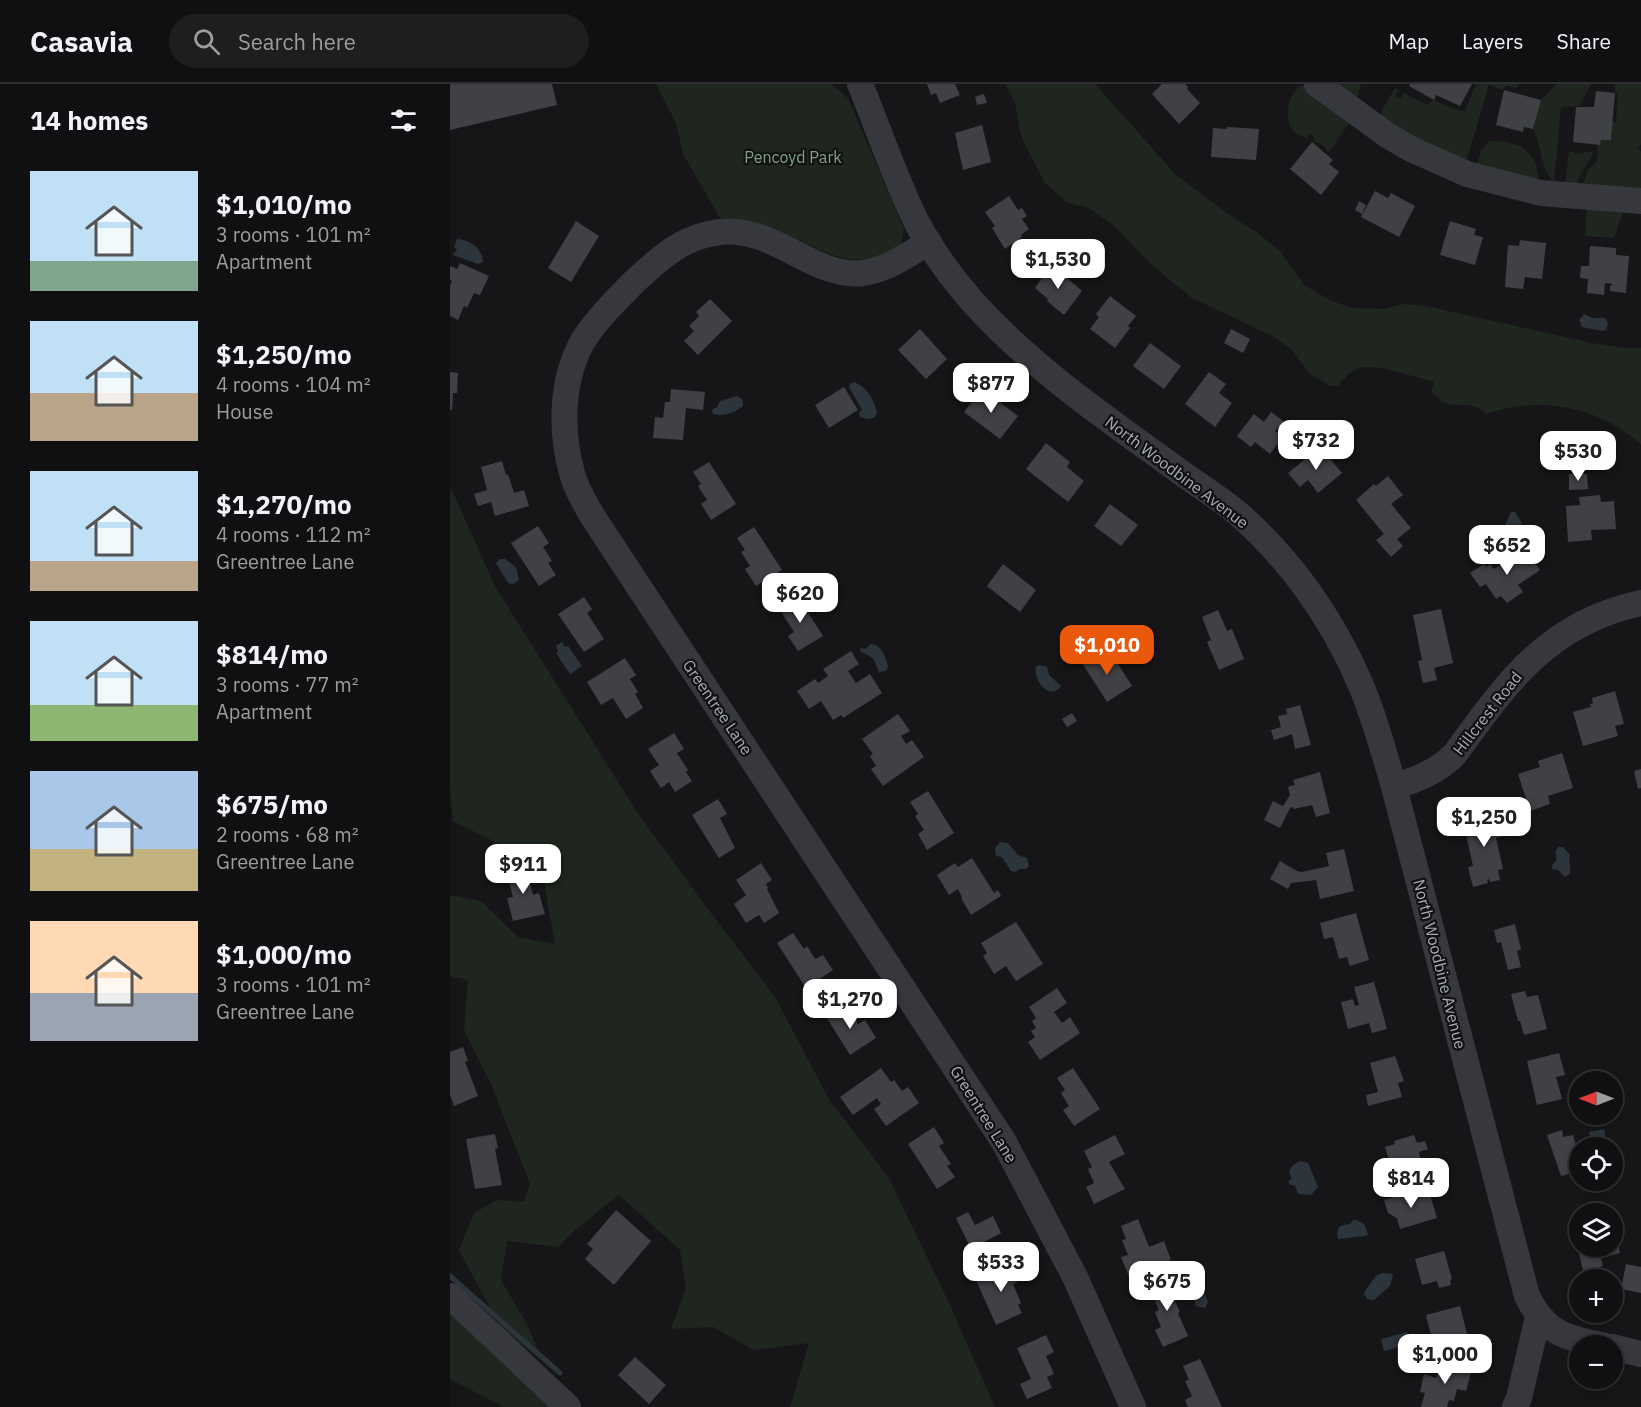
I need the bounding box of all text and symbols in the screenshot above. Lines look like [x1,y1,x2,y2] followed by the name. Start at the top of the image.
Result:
[169,14,589,68] search box
[30,23,133,60] text: Casavia
[190,25,223,58] icon: search
[238,27,356,56] text: Search here
[1389,27,1429,55] text: Map
[1462,27,1524,55] text: Layers
[1557,27,1611,55] text: Share
[30,103,148,137] text: 14 homes
[387,104,420,137] icon: filters
[744,147,842,167] park label: Pencoyd Park
[216,187,352,221] text: $1,010/mo
[78,195,150,267] icon: home
[216,221,371,248] text: 3 rooms · 101 m²
[1009,239,1107,290] pin: $1,530
[1025,245,1091,272] text: $1,530
[216,248,312,275] text: Apartment
[216,337,352,371] text: $1,250/mo
[78,345,150,417] icon: home
[955,363,1027,414] pin: $877
[967,369,1015,396] text: $877
[216,371,371,398] text: 4 rooms · 104 m²
[216,398,273,425] text: House
[1101,412,1253,533] street label: North Woodbine Avenue
[1280,420,1352,471] pin: $732
[1292,426,1340,453] text: $732
[1542,431,1614,482] pin: $530
[1554,437,1602,464] text: $530
[216,487,352,521] text: $1,270/mo
[78,495,150,567] icon: home
[216,521,371,548] text: 4 rooms · 112 m²
[1471,525,1543,576] pin: $652
[1483,531,1531,558] text: $652
[216,548,354,575] text: Greentree Lane
[764,573,836,624] pin: $620
[776,579,824,606] text: $620
[1058,625,1156,676] pin: $1,010
[1074,631,1140,658] text: $1,010
[216,637,328,671] text: $814/mo
[78,645,150,717] icon: home
[679,656,757,759] street label: Greentree Lane
[1448,667,1526,759] street label: Hillcrest Road
[216,671,359,698] text: 3 rooms · 77 m²
[216,698,312,725] text: Apartment
[216,787,328,821] text: $675/mo
[78,795,150,867] icon: home
[1435,797,1533,848] pin: $1,250
[1451,803,1517,830] text: $1,250
[216,821,359,848] text: 2 rooms · 68 m²
[487,844,559,895] pin: $911
[216,848,354,875] text: Greentree Lane
[499,850,547,877] text: $911
[1409,877,1471,1051] street label: North Woodbine Avenue
[216,937,352,971] text: $1,000/mo
[78,945,150,1017] icon: home
[216,971,371,998] text: 3 rooms · 101 m²
[801,979,899,1030] pin: $1,270
[817,985,883,1012] text: $1,270
[216,998,354,1025] text: Greentree Lane
[946,1062,1022,1166] street label: Greentree Lane
[1569,1071,1623,1125] north arrow
[1569,1071,1623,1389] map controls
[1569,1137,1623,1191] button: locate
[1375,1158,1447,1209] pin: $814
[1387,1164,1435,1191] text: $814
[1569,1203,1623,1257] button: layers
[965,1242,1037,1293] pin: $533
[977,1248,1025,1275] text: $533
[1131,1261,1203,1312] pin: $675
[1143,1267,1191,1294] text: $675
[1569,1269,1623,1323] button: +
[1396,1334,1494,1385] pin: $1,000
[1569,1335,1623,1389] button: −
[1412,1340,1478,1367] text: $1,000

